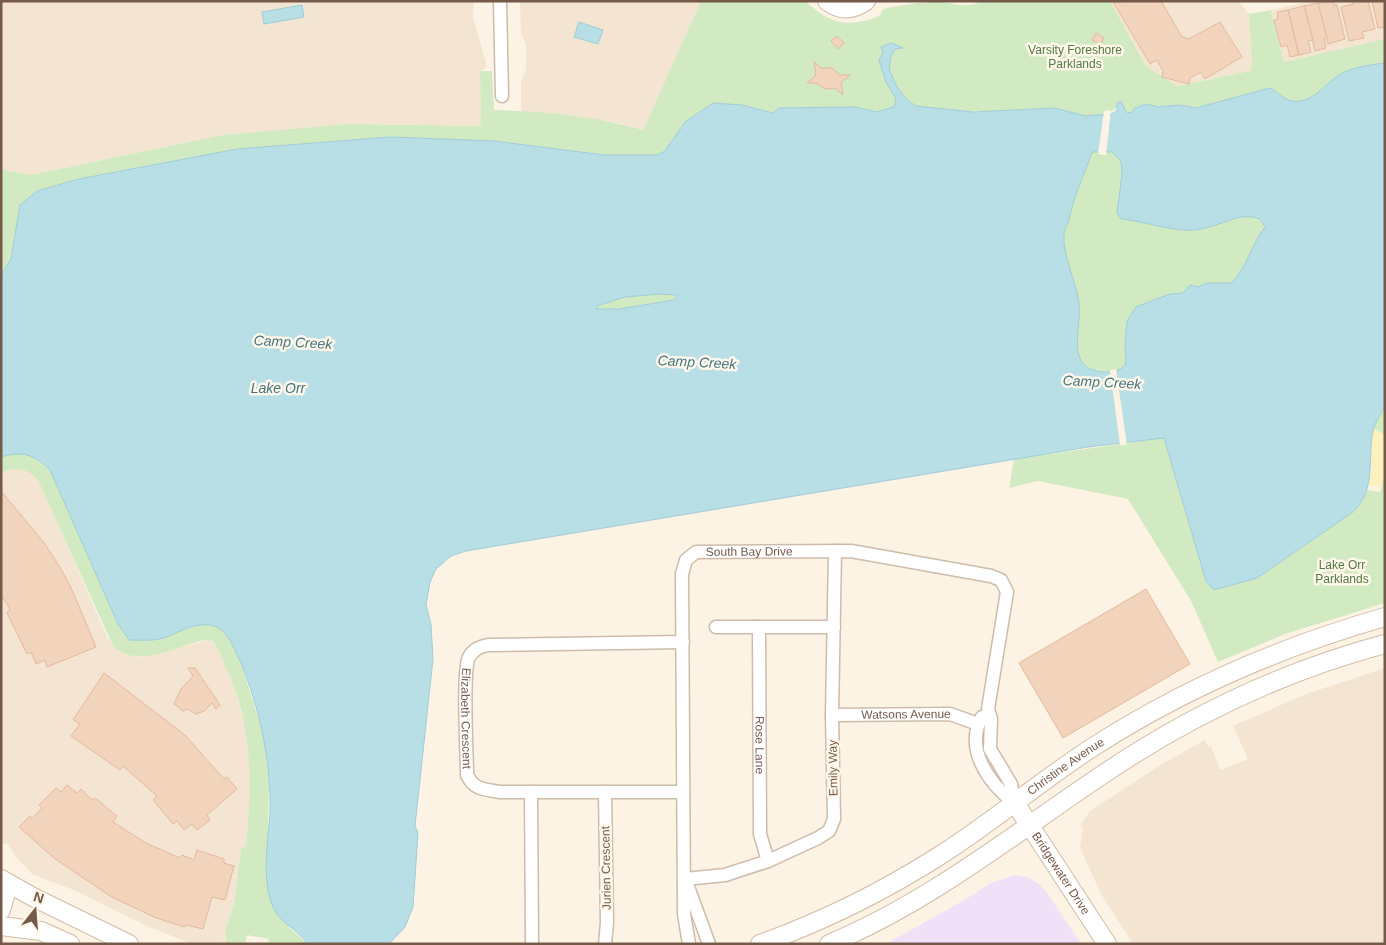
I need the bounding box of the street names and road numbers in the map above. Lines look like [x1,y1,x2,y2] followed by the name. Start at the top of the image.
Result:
[706,544,793,559] street label: South Bay Drive
[458,667,474,770] street label: Elizabeth Crescent
[861,707,951,722] street label: Watsons Avenue
[752,716,767,774] street label: Rose Lane
[1024,735,1107,798] street label: Christine Avenue
[826,740,840,796] street label: Emily Way
[598,825,614,910] street label: Jurien Crescent
[1029,830,1093,917] street label: Bridgewater Drive

